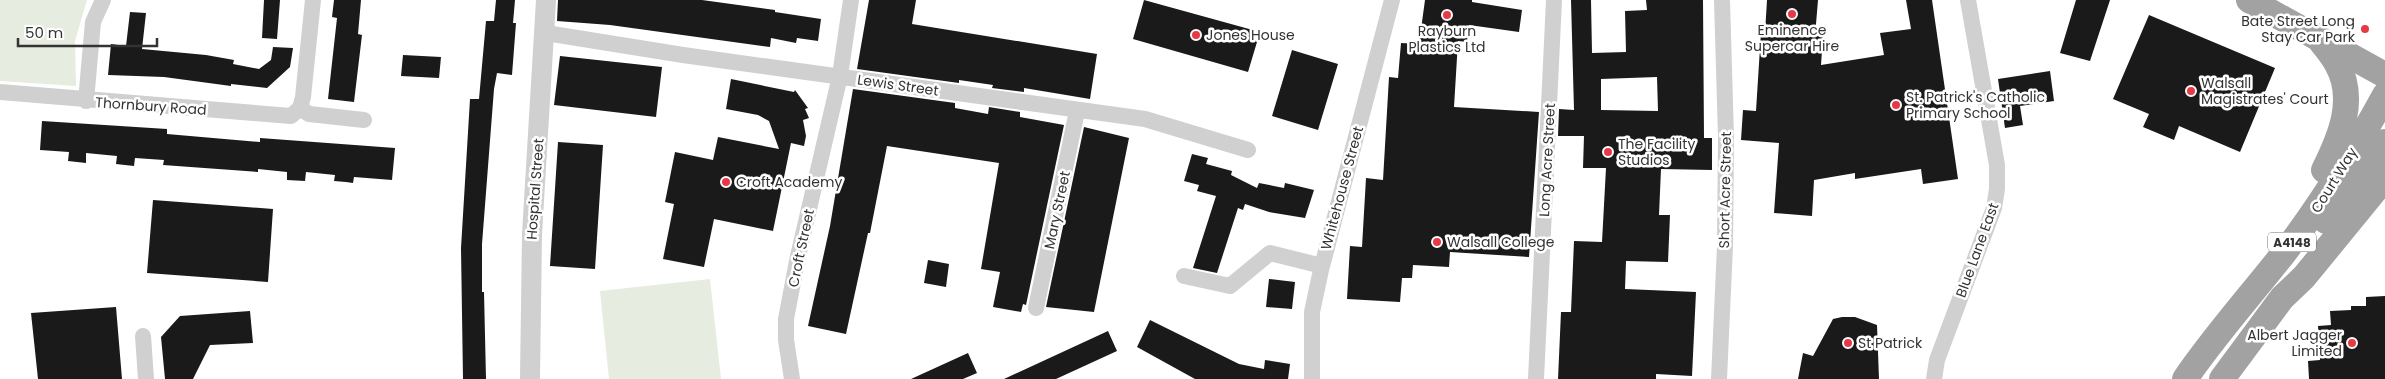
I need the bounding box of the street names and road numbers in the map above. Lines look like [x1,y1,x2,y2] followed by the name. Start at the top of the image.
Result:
[856,69,940,101] street label: Lewis Street
[95,92,207,120] street label: Thornbury Road
[1534,103,1560,217] street label: Long Acre Street
[1316,124,1368,252] street label: Whitehouse Street
[1714,131,1736,249] street label: Short Acre Street
[521,138,549,240] street label: Hospital Street
[2306,143,2362,217] street label: Court Way
[1039,169,1075,251] street label: Mary Street
[1951,200,2003,300] street label: Blue Lane East
[783,207,819,289] street label: Croft Street
[2268,232,2316,252] road number: A4148

